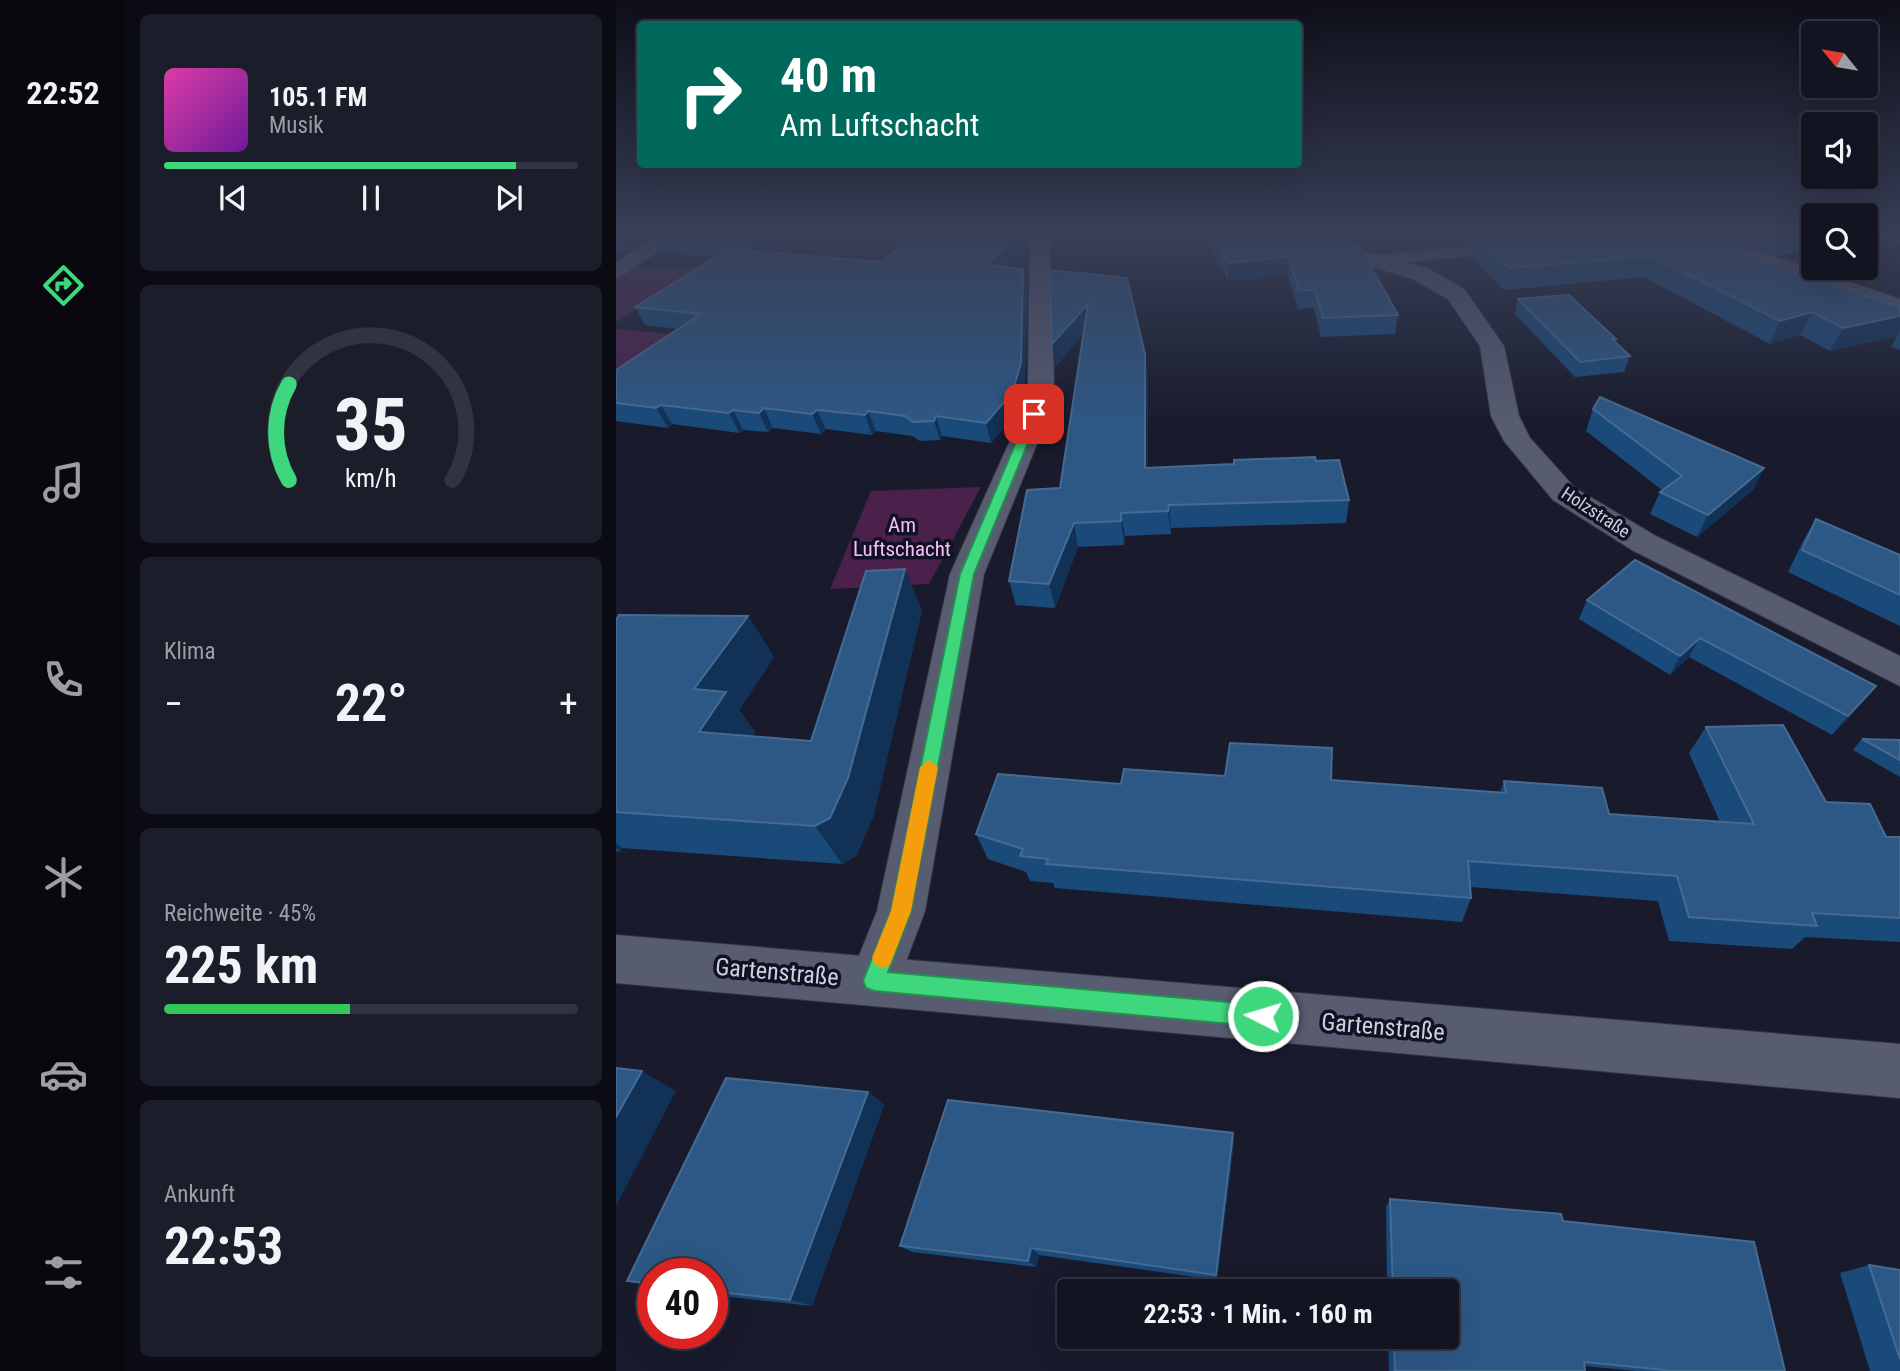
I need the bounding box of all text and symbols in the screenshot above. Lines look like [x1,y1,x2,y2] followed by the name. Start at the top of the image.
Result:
[1801,21,1878,98] north arrow
[1801,21,1878,280] map controls
[780,47,877,104] text: 40 m
[665,49,756,140] icon: right
[26,74,100,112] text: 22:52
[269,82,367,112] text: 105.1 FM
[780,106,979,144] text: Am Luftschacht
[269,112,324,139] text: Musik
[1801,112,1878,189] button: sound
[214,179,252,217] icon: previous
[352,179,390,217] icon: pause
[490,179,528,217] icon: next
[1801,203,1878,280] button: search
[39,261,88,310] icon: directions
[334,383,408,469] text: 35
[1004,384,1064,444] pin
[1015,395,1053,433] icon: arrive
[39,458,88,507] icon: music
[345,464,397,493] text: km/h
[1558,482,1634,542] street label: Holzstraße
[853,513,951,561] park label: Am Luftschacht
[164,638,215,665] text: Klima
[39,655,88,704] icon: phone
[335,673,407,734] text: 22°
[164,682,183,726] text: −
[559,682,578,726] text: +
[39,853,88,902] icon: climate
[164,900,316,927] text: Reichweite · 45%
[164,935,318,996] text: 225 km
[714,953,840,991] street label: Gartenstraße
[1226,979,1300,1053] position arrow
[1320,1008,1446,1046] street label: Gartenstraße
[39,1050,88,1099] icon: car
[164,1181,235,1208] text: Ankunft
[164,1216,283,1277] text: 22:53
[39,1248,88,1297] icon: filters
[637,1258,728,1349] speed limit sign: 40
[1144,1299,1372,1329] text: 22:53 · 1 Min. · 160 m

